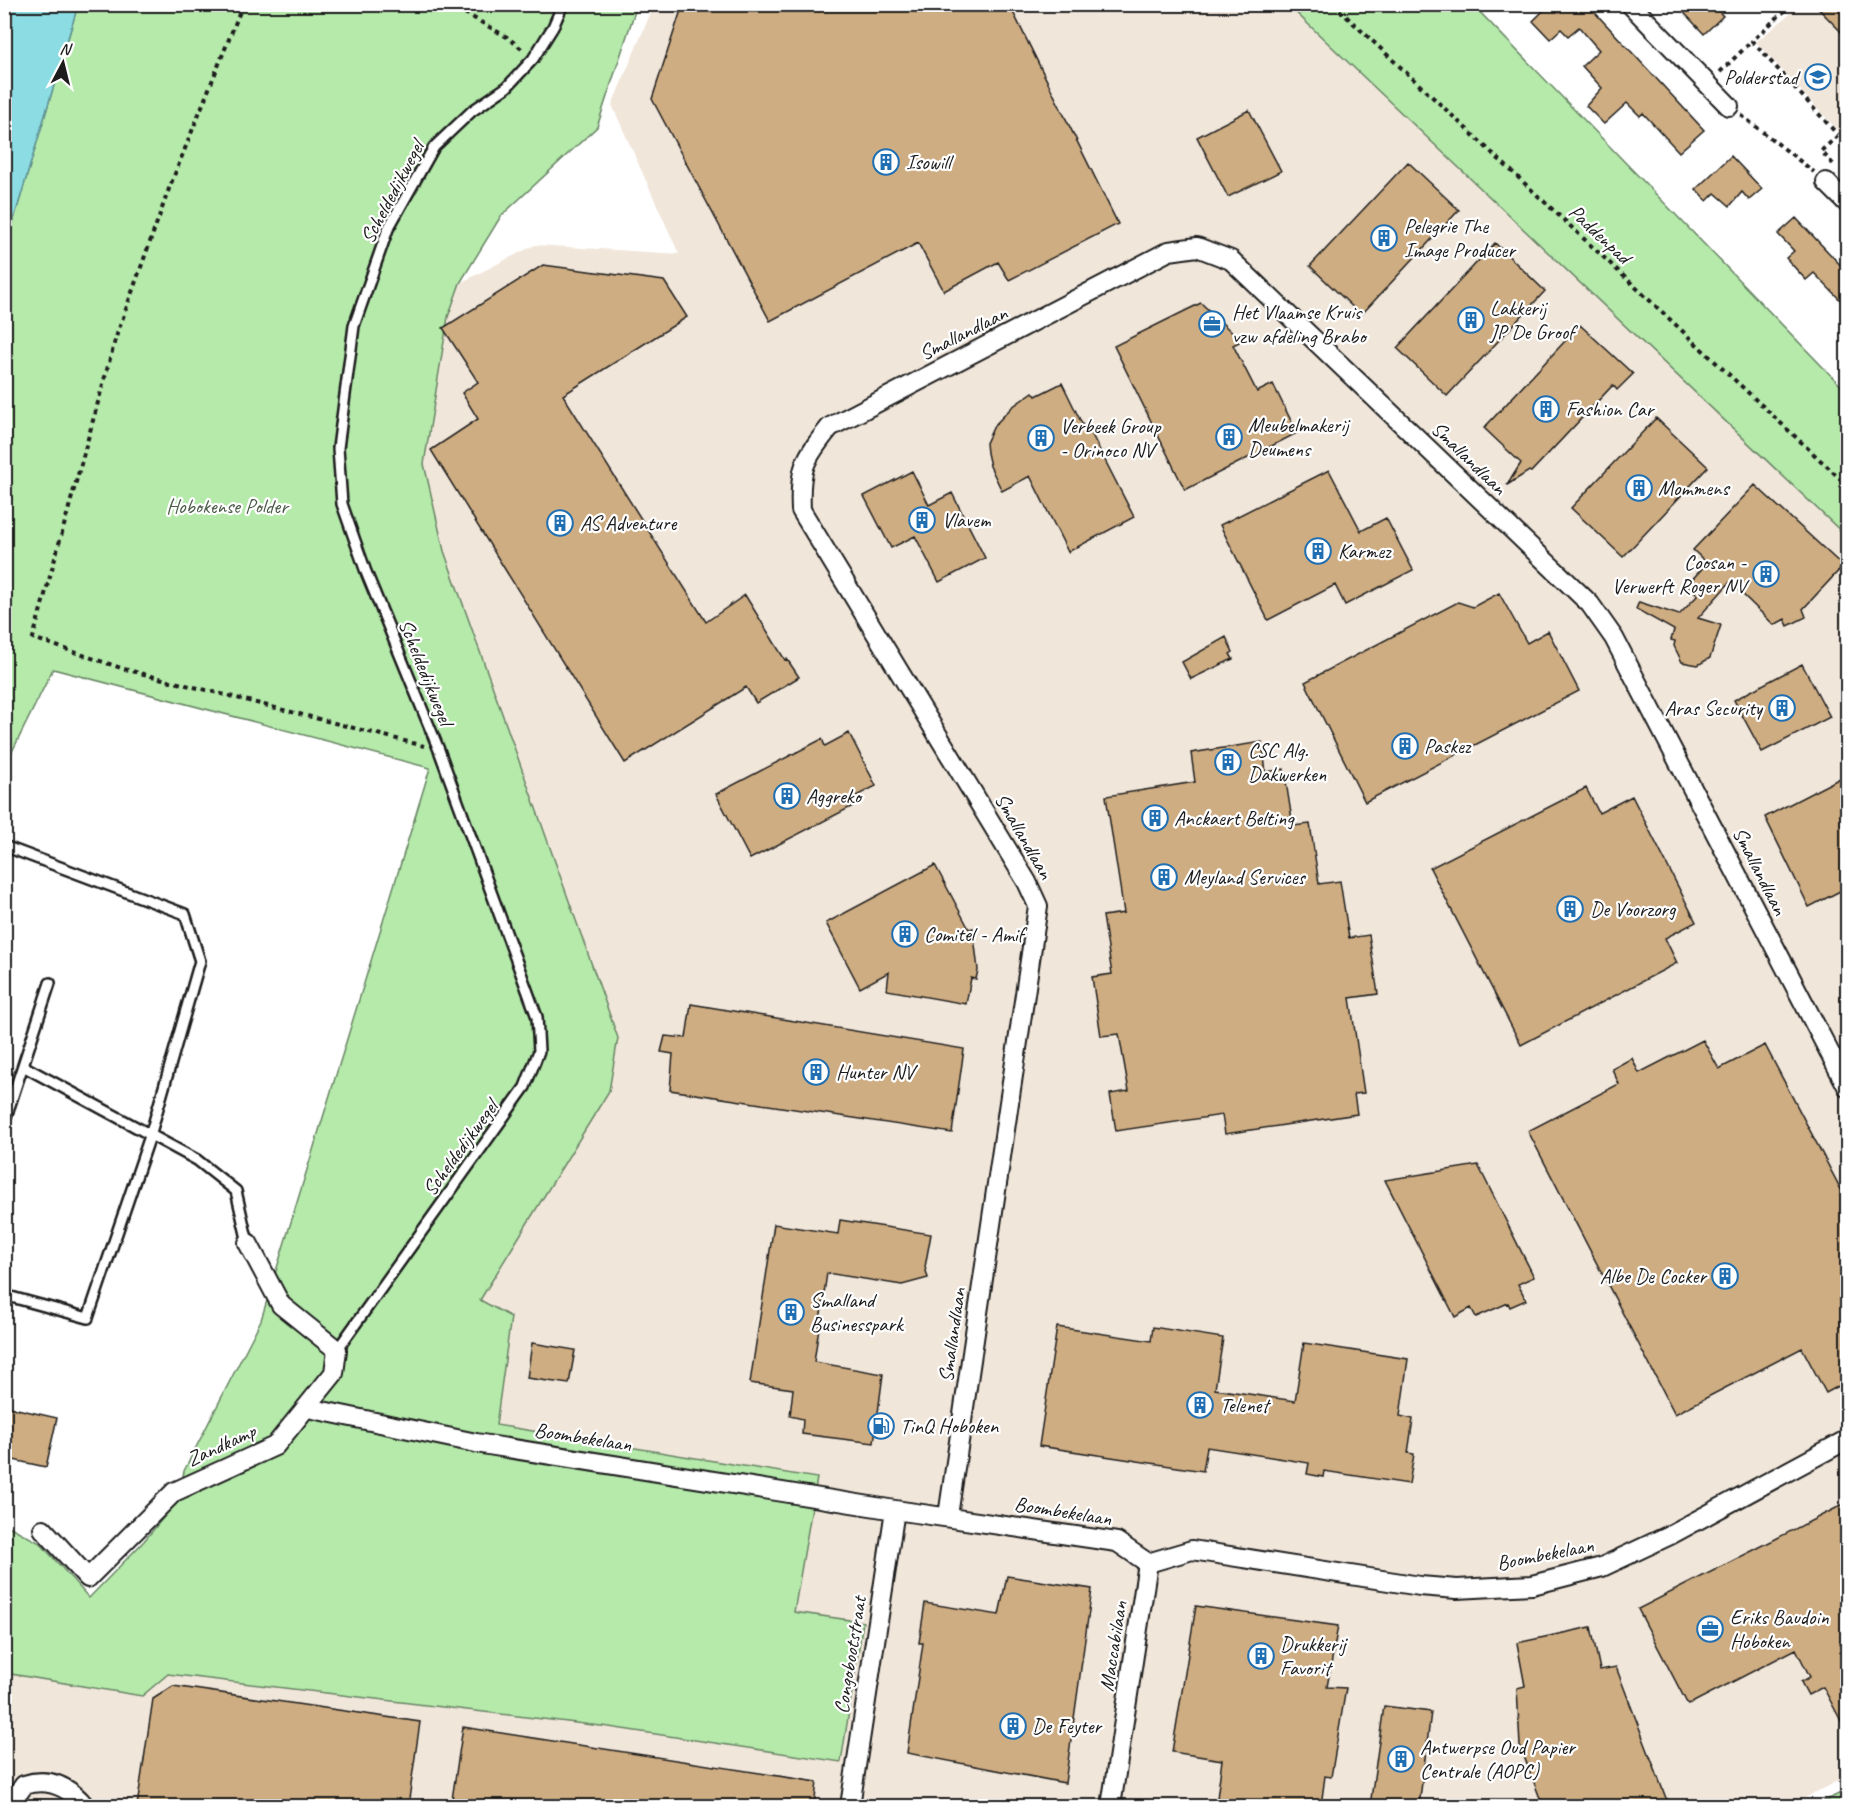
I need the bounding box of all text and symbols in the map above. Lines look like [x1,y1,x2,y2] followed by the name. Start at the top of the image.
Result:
[33,33,93,93] north arrow
[59,39,74,60] text: N
[1803,62,1833,92] school or university icon: Polderstad
[1724,64,1801,90] place label: Polderstad
[354,133,431,247] street label: Scheldedijkwegel
[871,147,901,177] building icon: Isowill
[906,149,954,175] place label: Isowill
[1563,199,1639,272] street label: Paddenpad
[1404,213,1516,263] place label: Pelegrie The Image Producer
[1369,223,1399,253] building icon: Pelegrie The Image Producer
[1489,295,1578,345] place label: Lakkerij JP De Groof
[1232,299,1368,349] place label: Het Vlaamse Kruis vzw afdeling Brabo
[915,300,1012,366] street label: Smallandlaan
[1456,305,1486,335] building icon: Lakkerij JP De Groof
[1197,309,1227,339] office icon: Het Vlaamse Kruis vzw afdeling Brabo
[1531,394,1561,424] building icon: Fashion Car
[1566,396,1656,422] place label: Fashion Car
[1248,412,1351,462] place label: Meubelmakerij Deumens
[1060,413,1162,463] place label: Verbeek Group - Orinoco NV
[1426,416,1513,501] street label: Smallandlaan
[1214,422,1244,452] building icon: Meubelmakerij Deumens
[1026,423,1056,453] building icon: Verbeek Group - Orinoco NV
[1624,473,1654,503] building icon: Mommens
[1658,475,1730,501] place label: Mommens
[166,493,290,519] park label: Hobokense Polder
[907,505,937,535] building icon: Vlavem
[942,507,992,533] place label: Vlavem
[545,508,575,538] building icon: AS Adventure
[580,510,677,536] place label: AS Adventure
[1303,536,1333,566] building icon: Karmez
[1338,538,1392,564] place label: Karmez
[1612,549,1750,599] place label: Coosan - Verwerft Roger NV
[1751,559,1781,589] building icon: Coosan - Verwerft Roger NV
[393,615,460,732] street label: Scheldedijkwegel
[1767,693,1797,723] building icon: Aras Security
[1664,695,1764,721] place label: Aras Security
[1390,731,1420,761] building icon: Paskez
[1424,733,1472,759] place label: Paskez
[1248,737,1327,787] place label: CSC Alg. Dakwerken
[1213,747,1243,777] building icon: CSC Alg. Dakwerken
[772,781,802,811] building icon: Aggreko
[806,783,864,809] place label: Aggreko
[989,788,1059,884] street label: Smallandlaan
[1140,803,1170,833] building icon: Anckaert Belting
[1174,805,1295,831] place label: Anckaert Belting
[1727,823,1793,920] street label: Smallandlaan
[1149,862,1179,892] building icon: Meyland Services
[1184,864,1307,890] place label: Meyland Services
[1555,894,1585,924] building icon: De Voorzorg
[1590,896,1677,922] place label: De Voorzorg
[890,919,920,949] building icon: Comitel - Amif
[924,921,1028,947] place label: Comitel - Amif
[801,1057,831,1087] building icon: Hunter NV
[836,1059,919,1085] place label: Hunter NV
[417,1092,505,1201] street label: Scheldedijkwegel
[1710,1261,1740,1291] building icon: Albe De Cocker
[1600,1263,1707,1289] place label: Albe De Cocker
[933,1286,972,1384] street label: Smallandlaan
[810,1287,905,1337] place label: Smalland Businesspark
[776,1297,806,1327] building icon: Smalland Businesspark
[1185,1390,1215,1420] building icon: Telenet
[1220,1392,1271,1418] place label: Telenet
[866,1411,896,1441] fuel station icon: TinQ Hoboken
[900,1413,999,1439] place label: TinQ Hoboken
[532,1416,634,1458] street label: Boombekelaan
[182,1417,261,1472] street label: Zandkamp
[1012,1490,1114,1532] street label: Boombekelaan
[1494,1532,1596,1576] street label: Boombekelaan
[828,1593,872,1715] street label: Congobootstraat
[1093,1598,1133,1693] street label: Maccabilaan
[1730,1604,1829,1654] place label: Eriks Baudoin Hoboken
[1695,1614,1725,1644] office icon: Eriks Baudoin Hoboken
[1280,1631,1348,1681] place label: Drukkerij Favorit
[1246,1641,1276,1671] building icon: Drukkerij Favorit
[998,1711,1028,1741] building icon: De Feyter
[1032,1713,1103,1739] place label: De Feyter
[1420,1734,1576,1784] place label: Antwerpse Oud Papier Centrale (AOPC)
[1386,1744,1416,1774] building icon: Antwerpse Oud Papier Centrale (AOPC)

